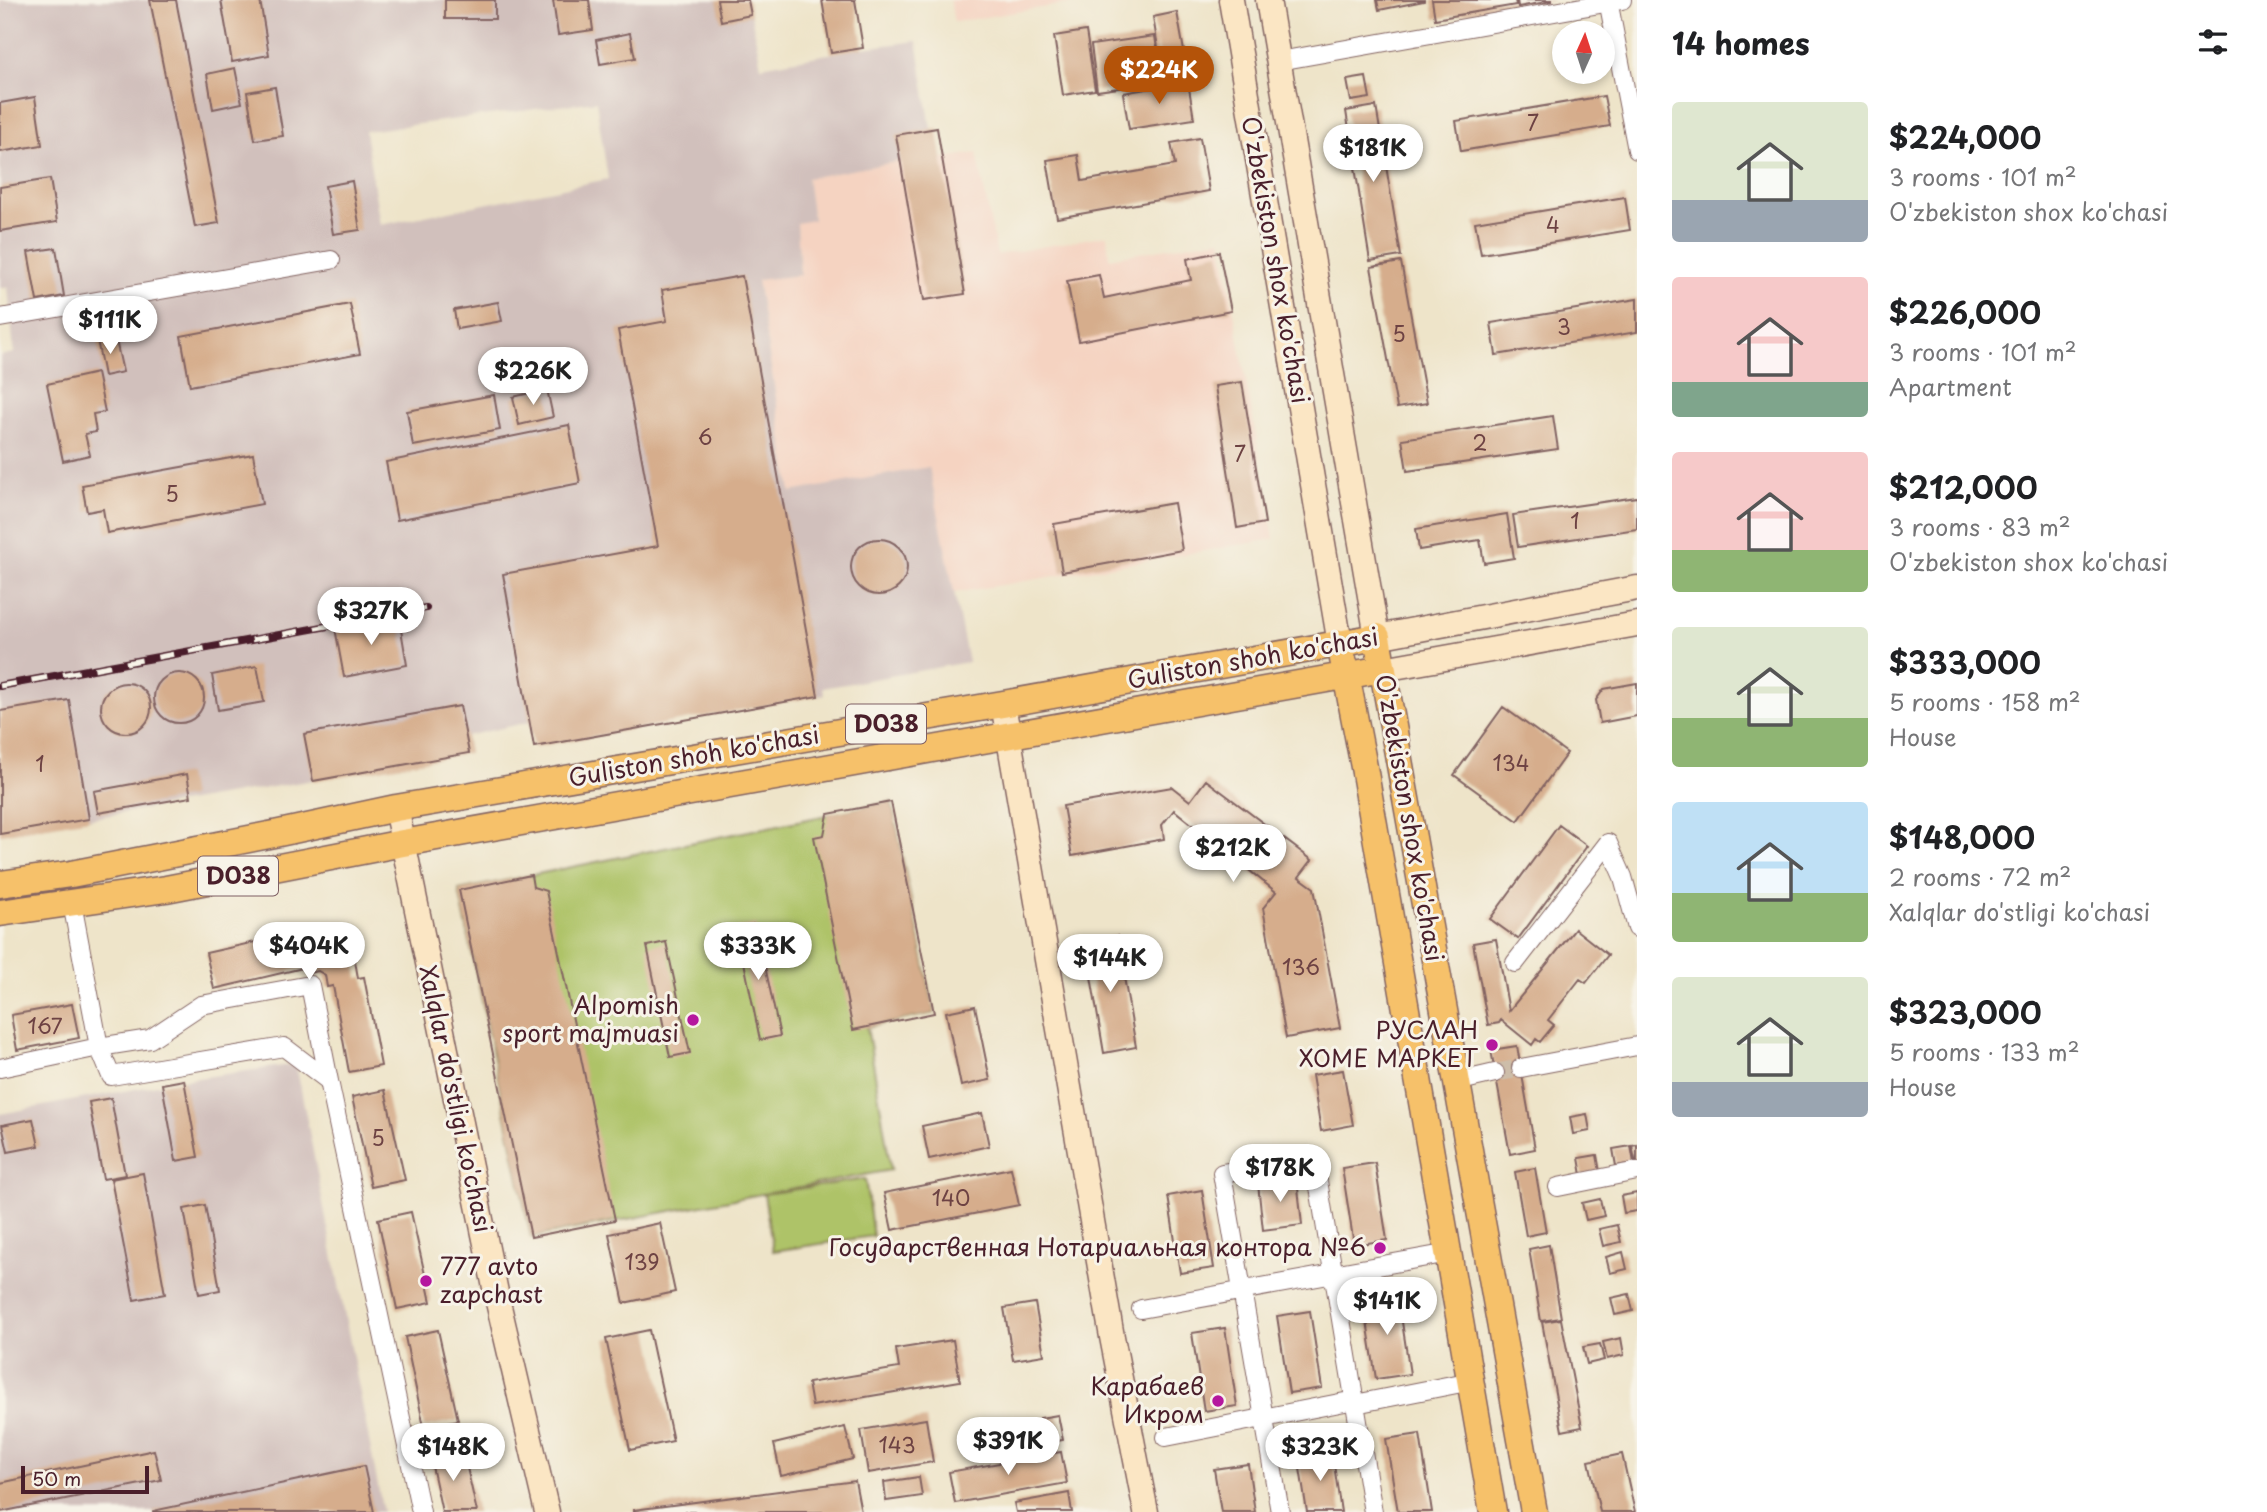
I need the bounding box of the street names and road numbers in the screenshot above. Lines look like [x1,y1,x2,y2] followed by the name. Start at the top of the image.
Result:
[1234,113,1320,406] street label: O'zbekiston shox ko'chasi
[1124,617,1381,697] street label: Guliston shoh ko'chasi
[1368,671,1454,964] street label: O'zbekiston shox ko'chasi
[846,704,926,744] road number: D038
[565,715,822,795] street label: Guliston shoh ko'chasi
[198,856,278,896] road number: D038
[411,962,503,1236] street label: Xalqlar do'stligi ko'chasi

